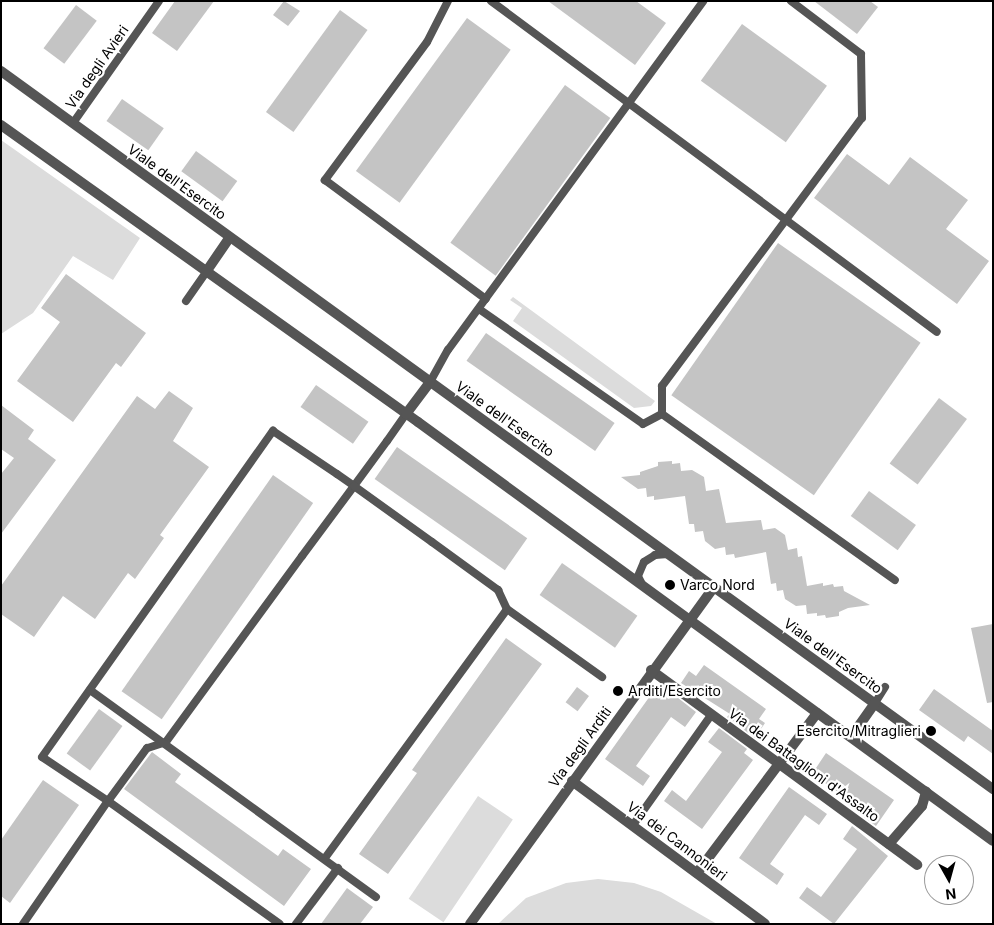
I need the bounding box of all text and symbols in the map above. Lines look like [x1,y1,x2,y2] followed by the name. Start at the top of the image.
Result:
[62,22,132,112] street label: Via degli Avieri
[125,141,229,223] street label: Viale dell'Esercito
[453,378,557,460] street label: Viale dell'Esercito
[680,577,755,593] place label: Varco Nord
[664,579,676,591] marker: Varco Nord
[781,615,885,697] street label: Viale dell'Esercito
[628,683,721,699] place label: Arditi/Esercito
[612,685,624,697] marker: Arditi/Esercito
[545,703,615,791] street label: Via degli Arditi
[725,705,883,825] street label: Via dei Battaglioni d'Assalto
[797,723,921,739] place label: Esercito/Mitraglieri
[925,725,937,737] marker: Esercito/Mitraglieri
[624,798,730,884] street label: Via dei Cannonieri
[924,855,974,905] north arrow
[944,885,957,903] text: N

